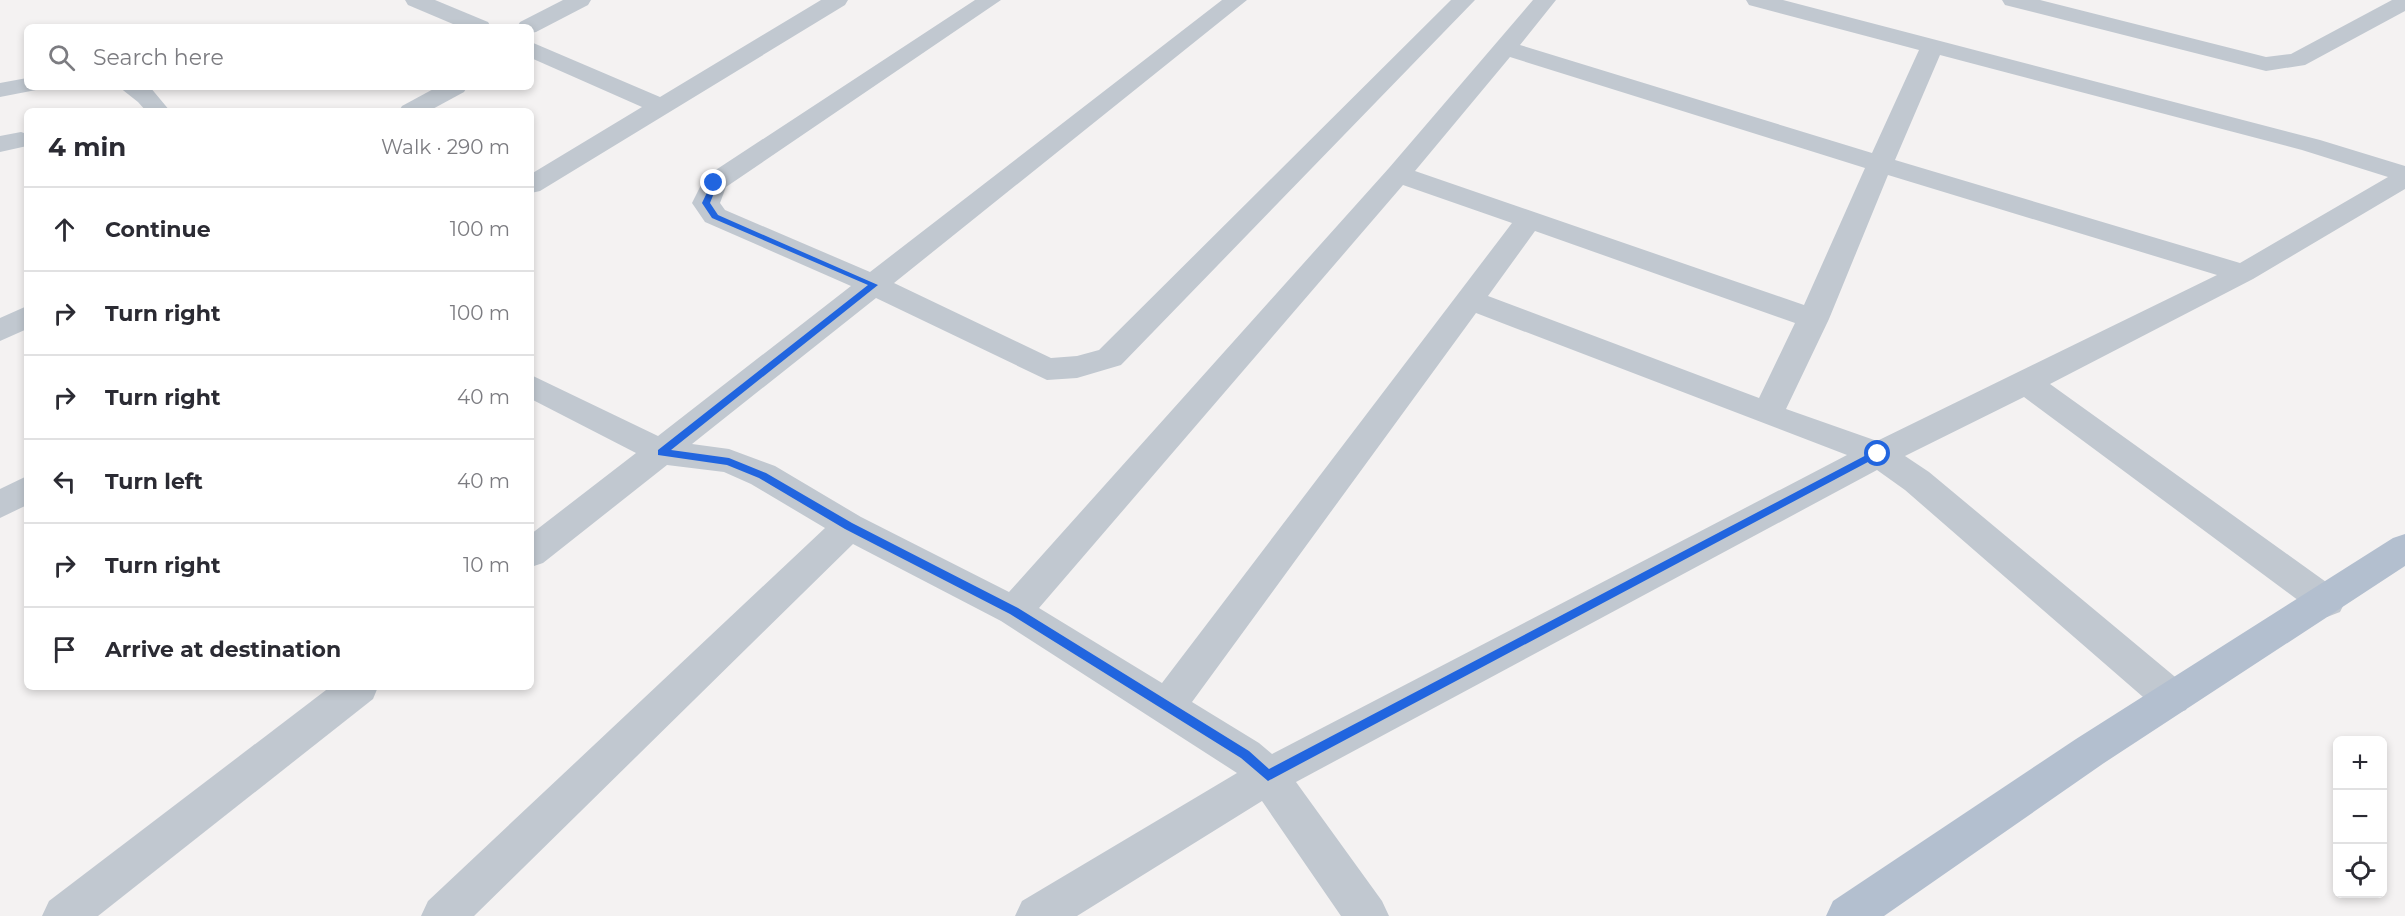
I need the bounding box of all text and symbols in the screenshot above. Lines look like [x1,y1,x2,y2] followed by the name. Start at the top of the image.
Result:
[24,24,534,90] search box
[45,41,78,74] icon: search
[93,44,224,71] text: Search here
[48,131,126,163] text: 4 min
[381,135,510,159] text: Walk · 290 m
[700,169,726,195] route end
[48,213,81,246] icon: ahead
[105,216,211,243] text: Continue
[450,217,510,241] text: 100 m
[48,297,81,330] icon: right
[105,300,220,327] text: Turn right
[450,301,510,325] text: 100 m
[48,381,81,414] icon: right
[105,384,220,411] text: Turn right
[457,385,510,409] text: 40 m
[1864,440,1890,466] route start
[48,465,81,498] icon: left
[105,468,203,495] text: Turn left
[457,469,510,493] text: 40 m
[48,549,81,582] icon: right
[105,552,220,579] text: Turn right
[463,553,510,577] text: 10 m
[48,633,81,666] icon: arrive
[105,636,341,663] text: Arrive at destination
[2333,736,2387,898] map controls
[2333,736,2387,790] button: +
[2333,790,2387,844] button: −
[2333,844,2387,898] button: locate

